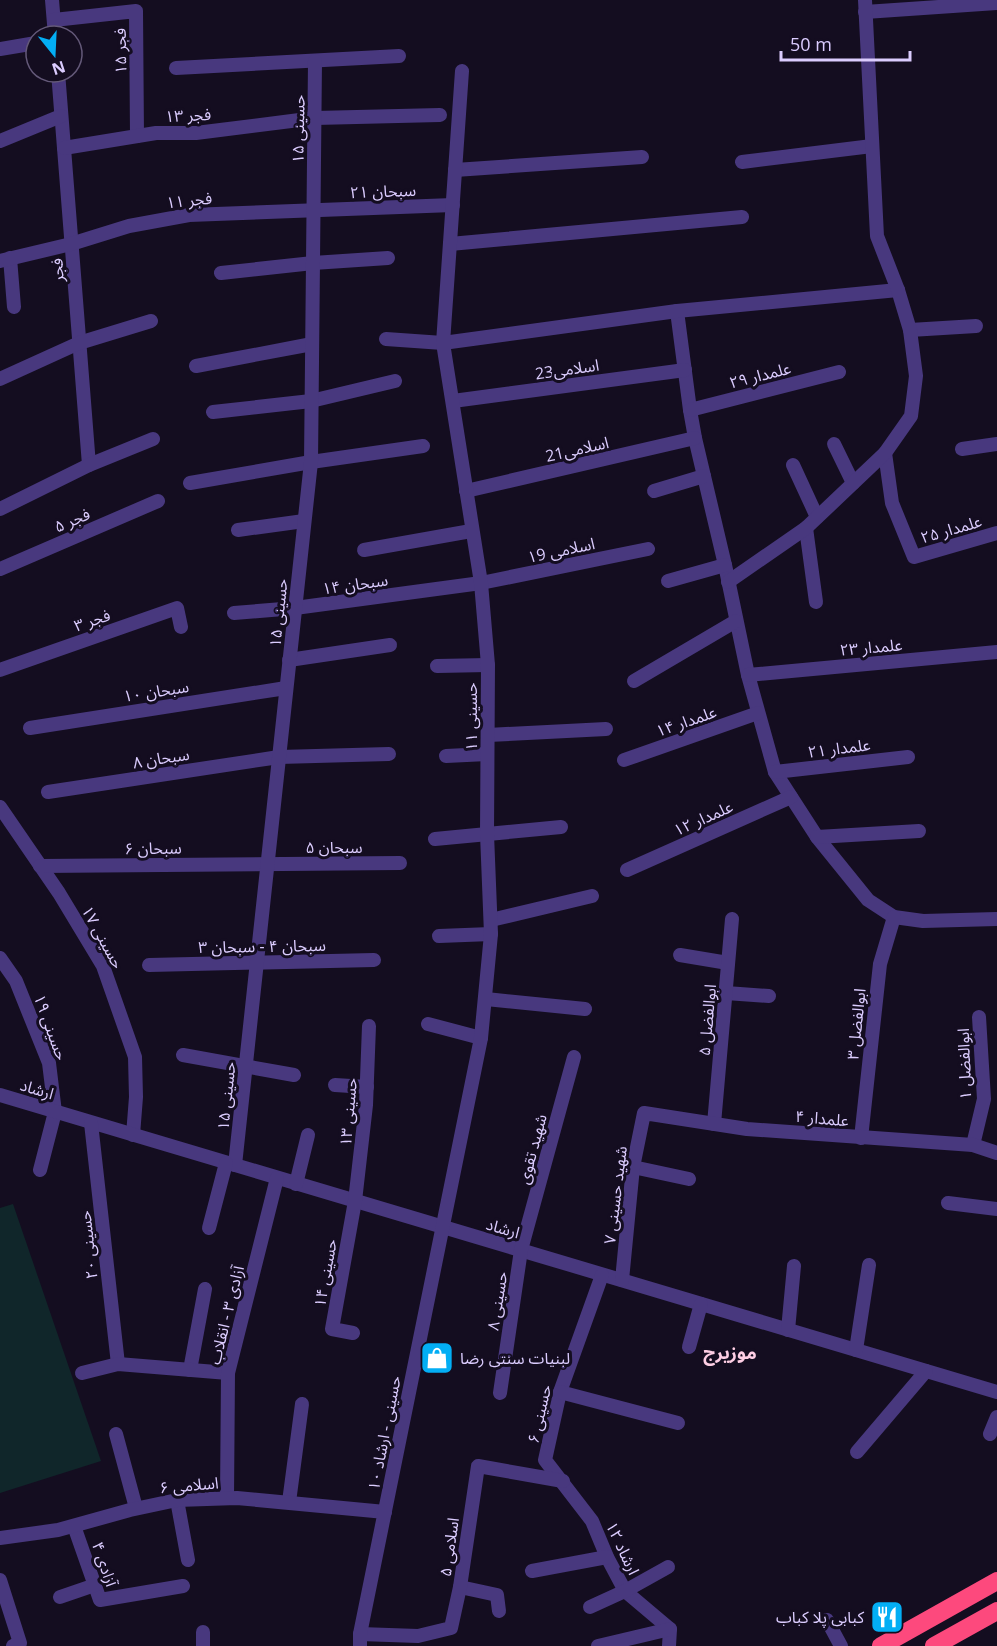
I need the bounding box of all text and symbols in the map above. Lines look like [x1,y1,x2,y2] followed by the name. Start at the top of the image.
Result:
[24,24,84,84] north arrow
[781,24,910,62] scale bar
[109,28,131,74] street label: فجر ۱۵
[790,32,832,56] text: 50 m
[49,56,68,81] text: N
[286,94,310,164] street label: حسینی ۱۵
[164,103,212,127] street label: فجر ۱۳
[349,179,417,203] street label: سبحان ۲۱
[165,187,213,213] street label: فجر ۱۱
[45,257,69,284] street label: فجر
[534,354,600,384] street label: اسلامی23
[727,357,793,393] street label: علمدار ۲۹
[543,431,611,467] street label: اسلامی21
[51,503,93,537] street label: فجر ۵
[918,510,984,548] street label: علمدار ۲۵
[525,532,597,568] street label: اسلامی ۱9
[321,568,389,600] street label: سبحان ۱۴
[263,578,293,648] street label: حسینی ۱۵
[71,604,113,636] street label: فجر ۳
[839,633,903,661] street label: علمدار ۲۳
[122,675,190,707] street label: سبحان ۱۰
[460,683,482,751] street label: حسینی ۱۱
[653,700,719,742] street label: علمدار ۱۴
[807,733,871,763] street label: علمدار ۲۱
[131,743,191,773] street label: سبحان ۸
[670,795,736,841] street label: علمدار ۱۲
[305,836,363,858] street label: سبحان ۵
[124,837,182,859] street label: سبحان ۶
[77,902,129,972] street label: حسینی ۱۷
[198,934,326,958] street label: سبحان ۴ - سبحان ۳
[693,983,721,1057] street label: ابوالفضل ۵
[841,987,871,1061] street label: ابوالفضل ۳
[29,991,73,1063] street label: حسینی ۱۹
[952,1028,976,1100] street label: ابوالفضل ۱
[211,1061,241,1131] street label: حسینی ۱۵
[18,1074,56,1104] street label: ارشاد
[334,1077,362,1147] street label: حسینی ۱۳
[794,1105,850,1131] street label: علمدار ۴
[512,1112,552,1186] street label: شهید تقوی
[598,1145,632,1245] street label: شهید حسینی ۷
[73,1210,103,1280] street label: حسینی ۲۰
[484,1213,522,1243] street label: ارشاد
[308,1237,342,1309] street label: حسینی ۱۴
[203,1262,249,1367] street label: آزادی ۳ - انقلاب
[481,1270,513,1332] street label: حسینی ۸
[419,1340,455,1376] shop icon: لبنیات سنتی رضا
[703,1340,757,1366] district label: موزیرج
[460,1347,570,1369] place label: لبنیات سنتی رضا
[362,1374,406,1492] street label: حسینی - ارشاد ۱۰
[522,1382,556,1446] street label: حسینی ۶
[158,1471,220,1499] street label: اسلامی ۶
[434,1516,464,1578] street label: اسلامی ۵
[601,1518,645,1578] street label: ارشاد ۱۲
[87,1539,123,1591] street label: آزادی ۴
[869,1599,905,1635] restaurant icon: کبابی پلا کباب
[776,1606,864,1628] place label: کبابی پلا کباب

